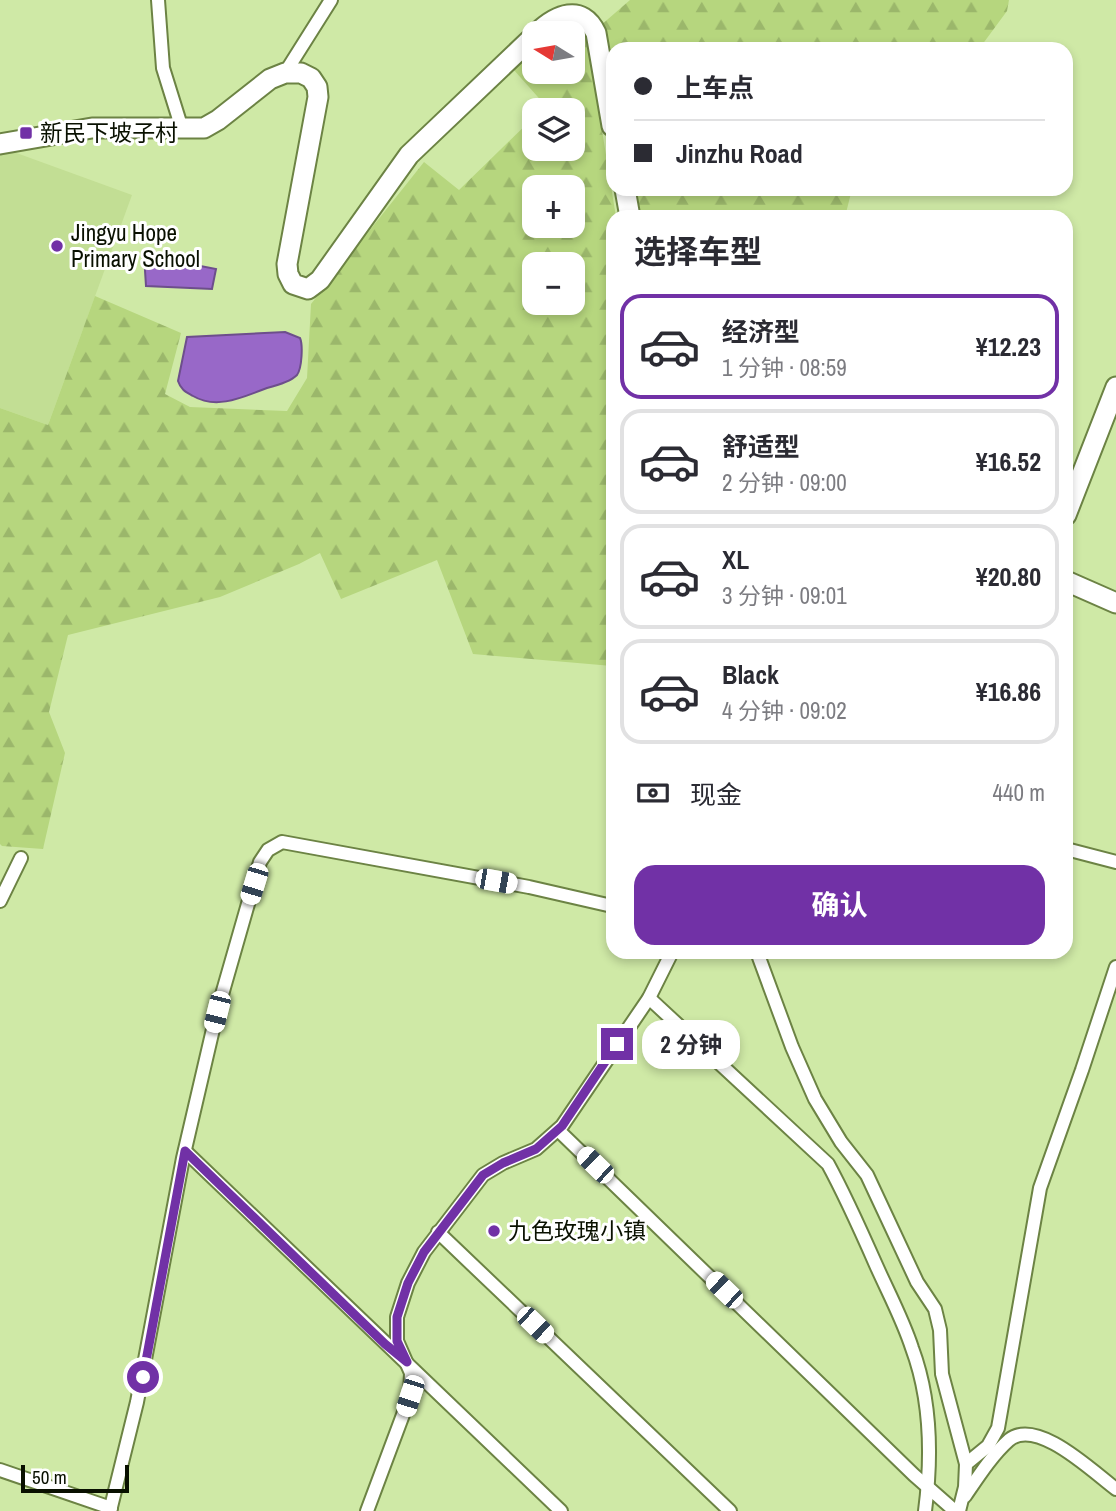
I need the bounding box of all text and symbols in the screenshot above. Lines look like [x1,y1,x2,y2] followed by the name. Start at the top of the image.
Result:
[522,21,584,84] north arrow
[522,21,585,315] map controls
[676,70,754,105] text: 上车点
[522,98,585,161] button: layers
[40,117,178,148] place label: 新民下坡子村
[18,125,34,141] marker: 新民下坡子村
[676,136,803,171] text: Jinzhu Road
[522,175,585,238] button: +
[71,217,200,274] place label: Jingyu Hope Primary School
[634,230,762,273] text: 选择车型
[49,238,65,254] marker: Jingyu Hope Primary School
[522,252,585,315] button: −
[722,314,800,349] text: 经济型
[638,315,701,378] icon: car
[976,329,1041,364] text: ¥12.23
[722,352,847,383] text: 1 分钟 · 08:59
[722,429,800,464] text: 舒适型
[638,430,701,493] icon: car
[976,444,1041,479] text: ¥16.52
[722,467,847,498] text: 2 分钟 · 09:00
[722,542,749,577] text: XL
[638,545,701,608] icon: car
[976,559,1041,594] text: ¥20.80
[722,580,847,611] text: 3 分钟 · 09:01
[722,657,779,692] text: Black
[638,660,701,723] icon: car
[976,674,1041,709] text: ¥16.86
[722,695,847,726] text: 4 分钟 · 09:02
[634,774,672,812] icon: cash
[690,777,742,812] text: 现金
[993,777,1045,808] text: 440 m
[238,861,271,907] car
[634,865,1045,945] button: 确认
[474,867,519,895] car
[202,989,233,1035] car
[642,1020,740,1068] callout: 2 分钟
[601,1028,633,1060] route end
[660,1029,722,1060] text: 2 分钟
[573,1143,618,1187] car
[508,1215,646,1246] place label: 九色玫瑰小镇
[486,1223,502,1239] marker: 九色玫瑰小镇
[702,1268,747,1312] car
[513,1303,558,1347] car
[127,1361,159,1393] route start
[394,1373,427,1419] car
[21,1462,130,1494] scale bar
[32,1464,67,1490] text: 50 m

